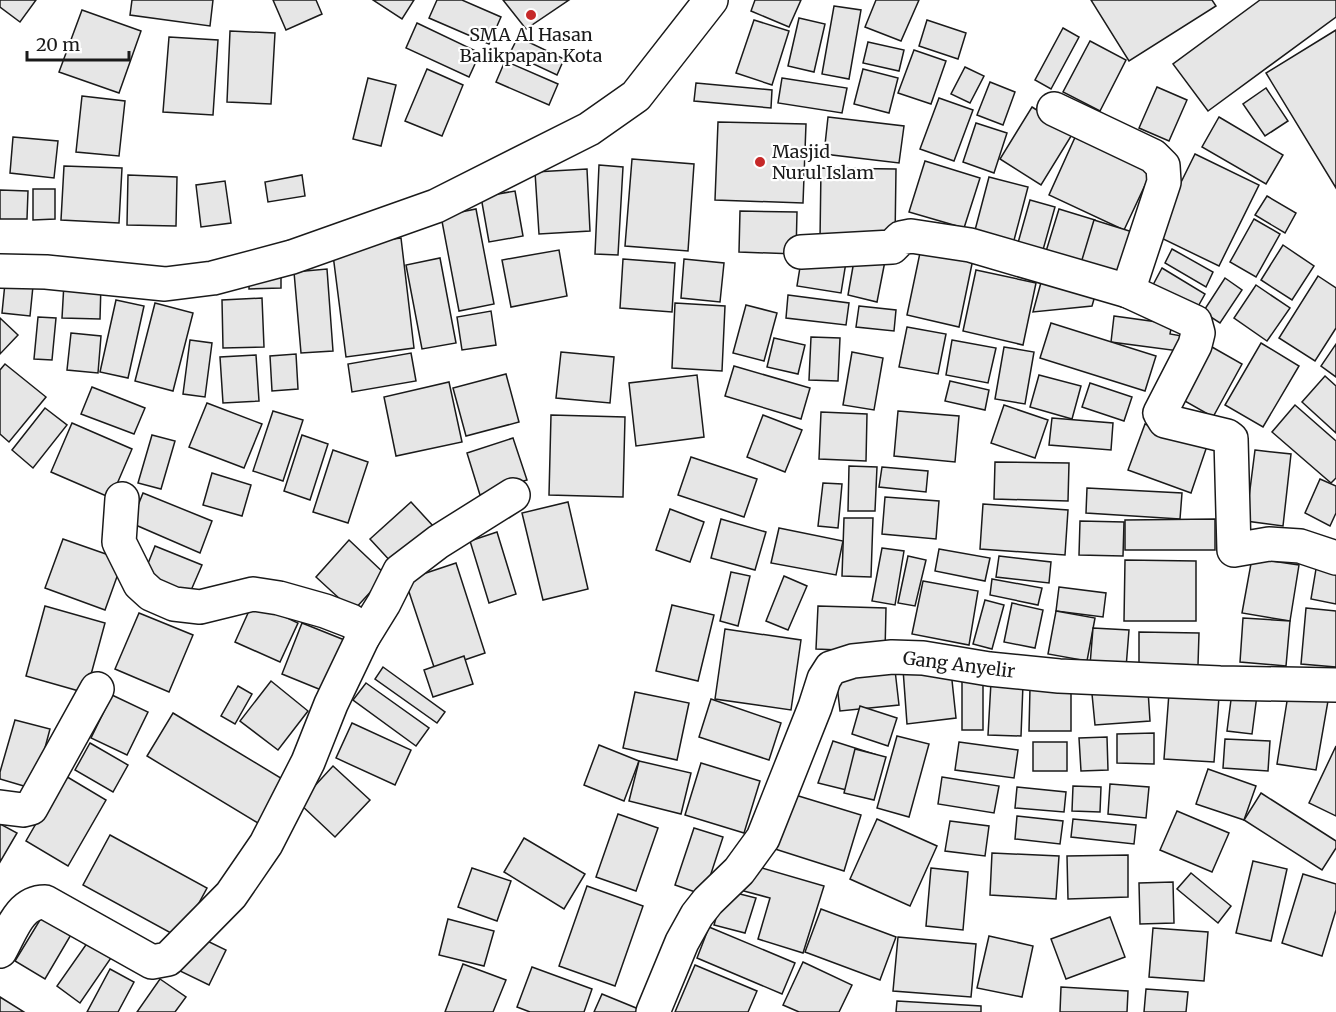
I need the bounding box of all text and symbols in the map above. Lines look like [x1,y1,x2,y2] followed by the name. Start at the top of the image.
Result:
[524,8,538,22] marker: SMA Al Hasan Balikpapan Kota
[460,23,603,67] place label: SMA Al Hasan Balikpapan Kota
[27,24,129,62] scale bar
[36,33,80,56] text: 20 m
[772,140,874,184] place label: Masjid Nurul Islam
[753,155,767,169] marker: Masjid Nurul Islam
[902,646,1017,683] street label: Gang Anyelir

